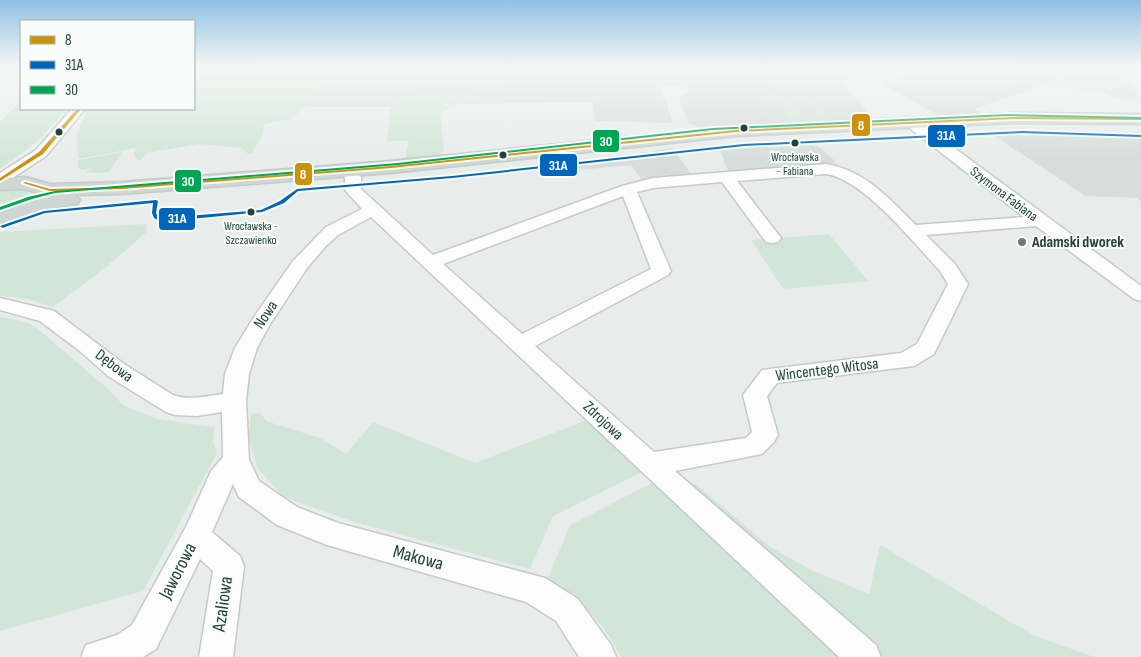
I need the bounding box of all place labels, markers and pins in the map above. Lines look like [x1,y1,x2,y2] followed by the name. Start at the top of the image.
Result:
[739,123,749,133] unlabelled marker
[54,127,64,137] unlabelled marker
[790,138,800,148] marker: Wrocławska - Fabiana
[498,150,508,160] unlabelled marker
[771,150,819,179] place label: Wrocławska - Fabiana
[246,207,256,217] marker: Wrocławska - Szczawienko
[224,219,278,248] place label: Wrocławska - Szczawienko
[1031,233,1124,252] place label: Adamski dworek
[1016,236,1028,248] marker: Adamski dworek

